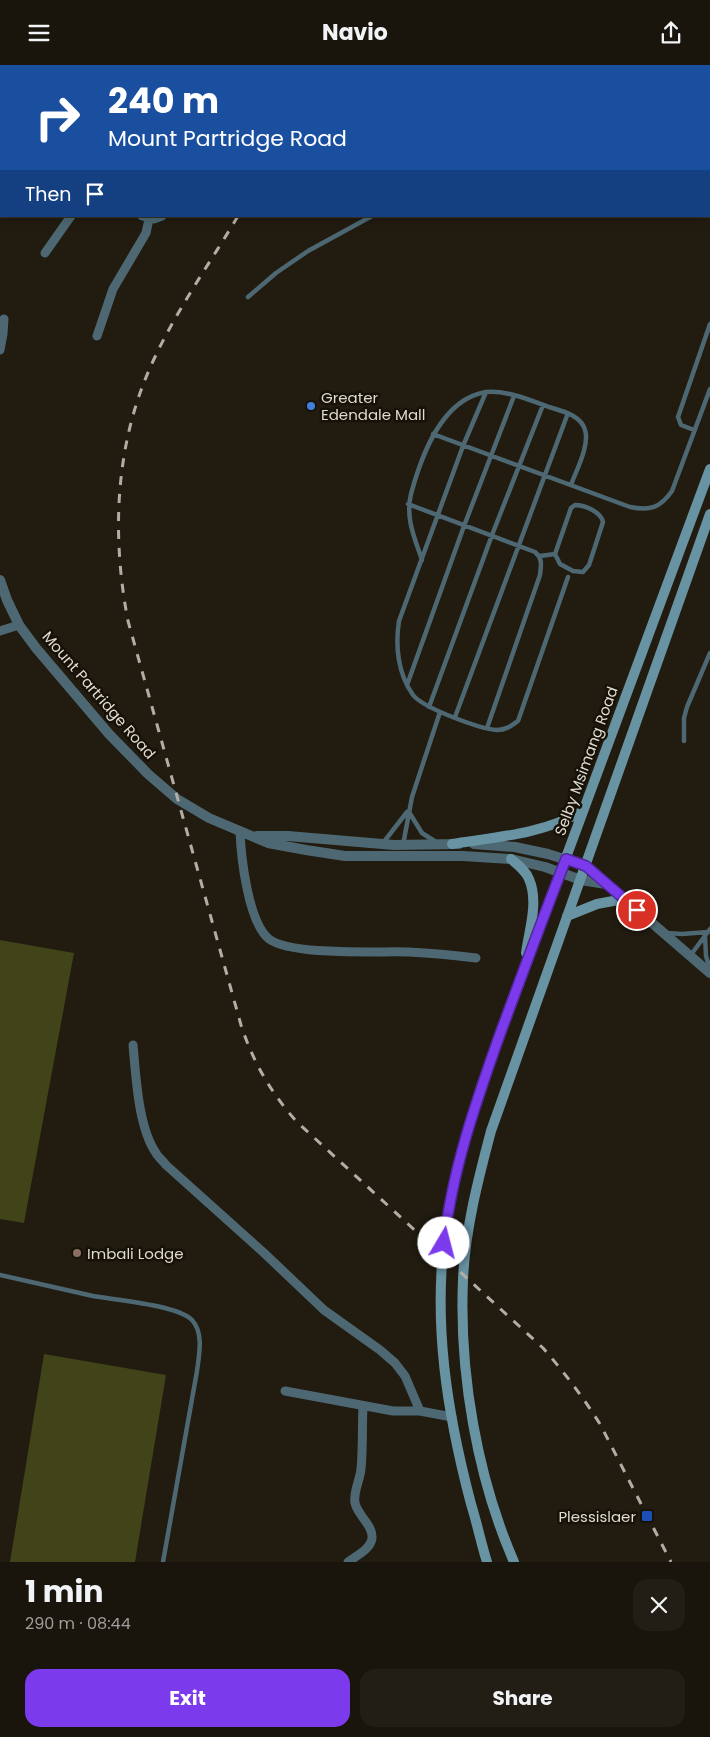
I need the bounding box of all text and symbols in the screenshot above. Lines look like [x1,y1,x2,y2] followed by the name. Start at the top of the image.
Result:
[322,17,388,48] text: Navio
[25,19,53,47] icon: menu
[657,19,685,47] icon: share
[108,76,219,125] text: 240 m
[25,85,90,150] icon: right
[108,123,347,154] text: Mount Partridge Road
[81,180,109,208] icon: arrive
[25,181,71,208] text: Then
[321,387,425,425] place label: Greater Edendale Mall
[305,400,317,412] marker: Greater Edendale Mall
[38,627,160,763] street label: Mount Partridge Road
[549,684,623,838] street label: Selby Msimang Road
[616,889,658,931] pin
[623,896,651,924] icon: arrive
[417,1216,469,1268] position arrow
[87,1243,183,1264] place label: Imbali Lodge
[71,1247,83,1259] marker: Imbali Lodge
[558,1506,636,1527] place label: Plessislaer
[640,1509,654,1523] marker: Plessislaer
[25,1570,103,1613] text: 1 min
[633,1579,685,1631] button: close
[25,1612,131,1635] text: 290 m · 08:44
[25,1669,350,1727] button: Exit
[360,1669,685,1727] button: Share

